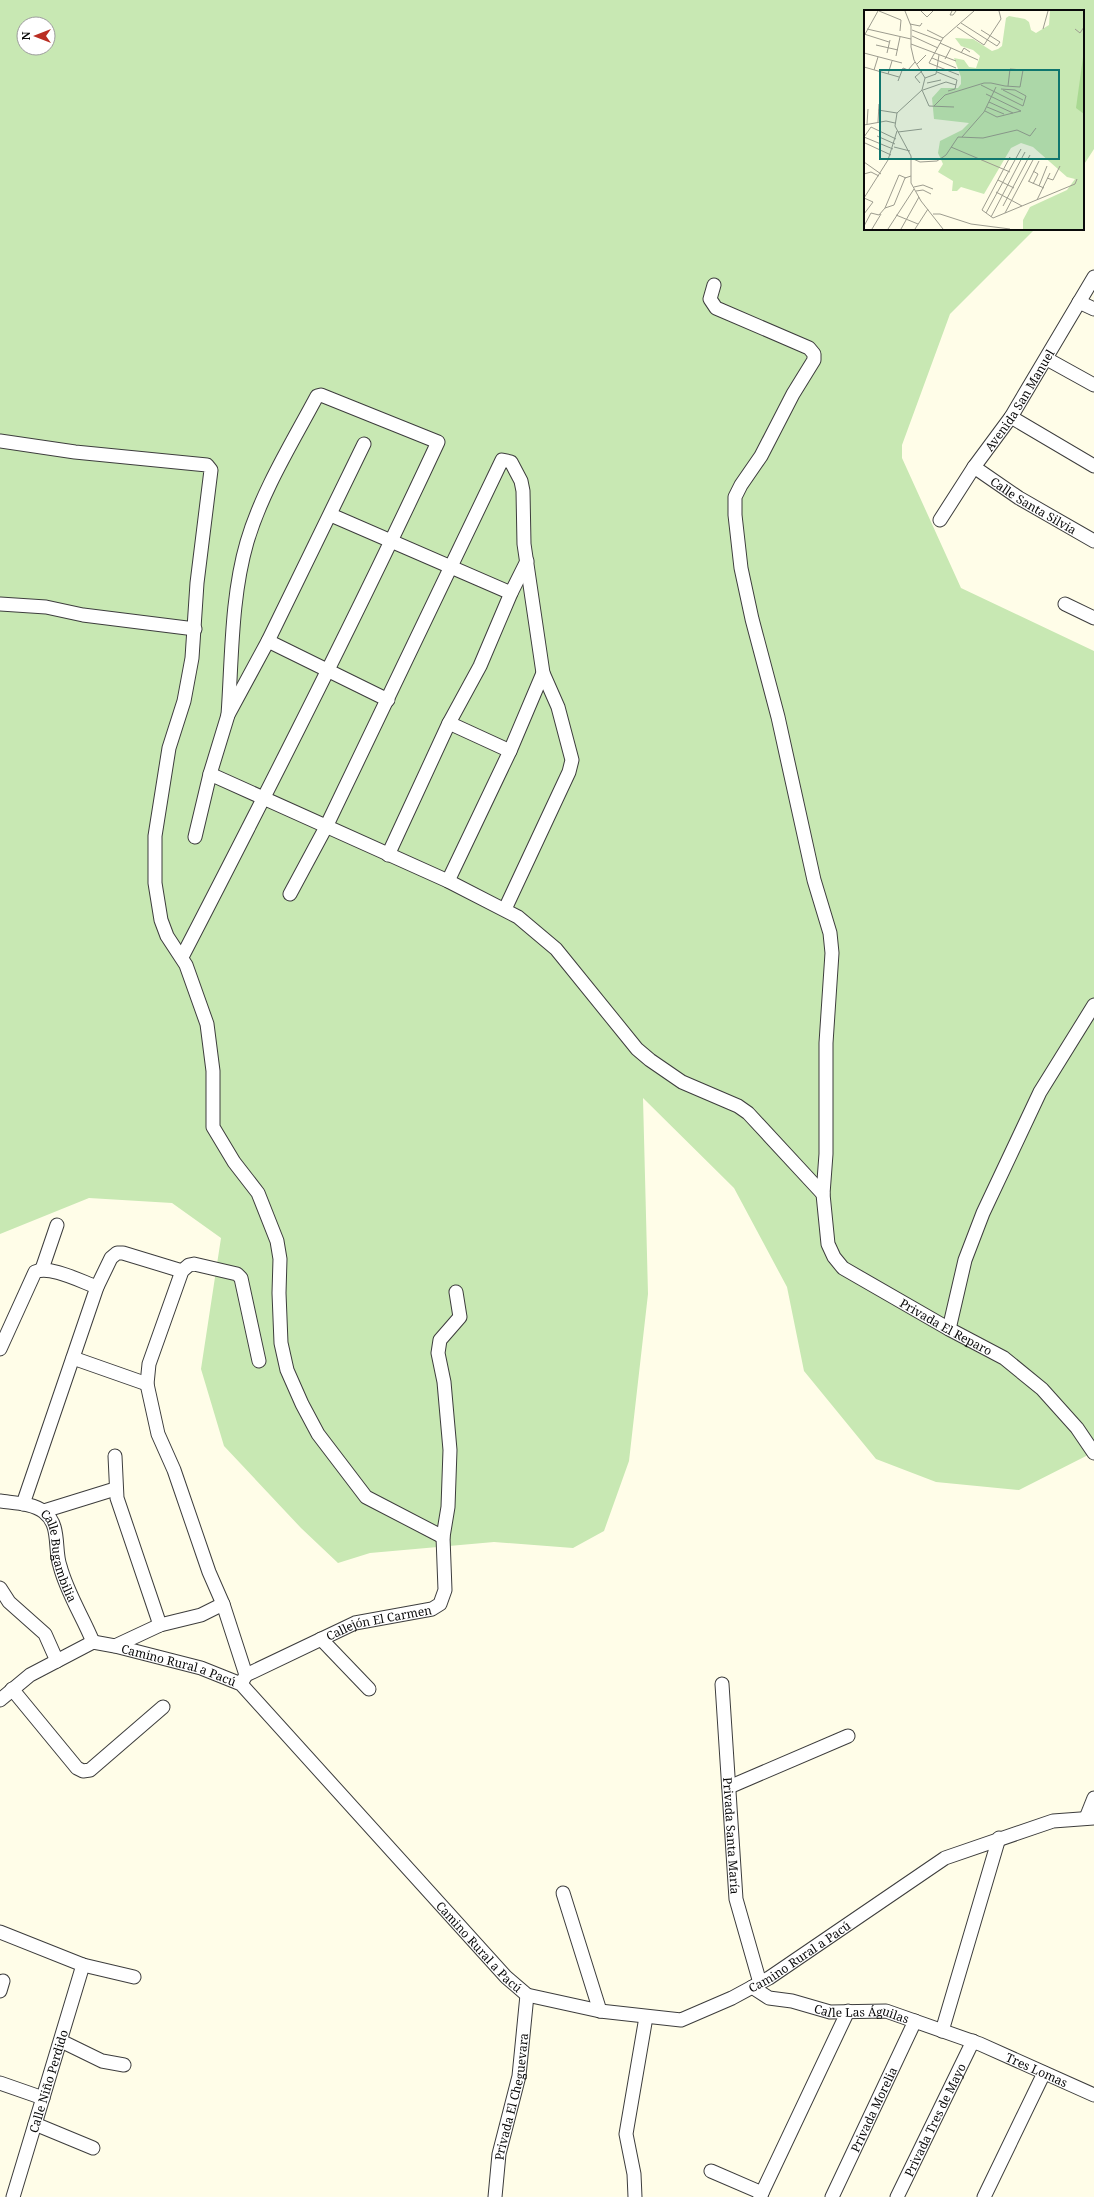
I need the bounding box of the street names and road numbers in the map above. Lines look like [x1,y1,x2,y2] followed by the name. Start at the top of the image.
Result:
[980,346,1058,454] street label: Avenida San Manuel
[987,472,1080,538] street label: Calle Santa Silvia
[897,1294,996,1359] street label: Privada El Reparo
[37,1505,81,1605] street label: Calle Bugambilia
[323,1601,433,1644] street label: Callejón El Carmen
[120,1639,239,1690] street label: Camino Rural a Pacú
[720,1777,744,1895] street label: Privada Santa María
[433,1897,526,1996] street label: Camino Rural a Pacú
[745,1916,854,1996] street label: Camino Rural a Pacú
[812,1999,911,2027] street label: Calle Las Águilas
[24,2028,72,2135] street label: Calle Niño Perdido
[490,2032,532,2161] street label: Privada El Cheguevara
[1003,2048,1070,2091] street label: Tres Lomas
[900,2060,970,2179] street label: Privada Tres de Mayo
[846,2064,901,2155] street label: Privada Morelia

